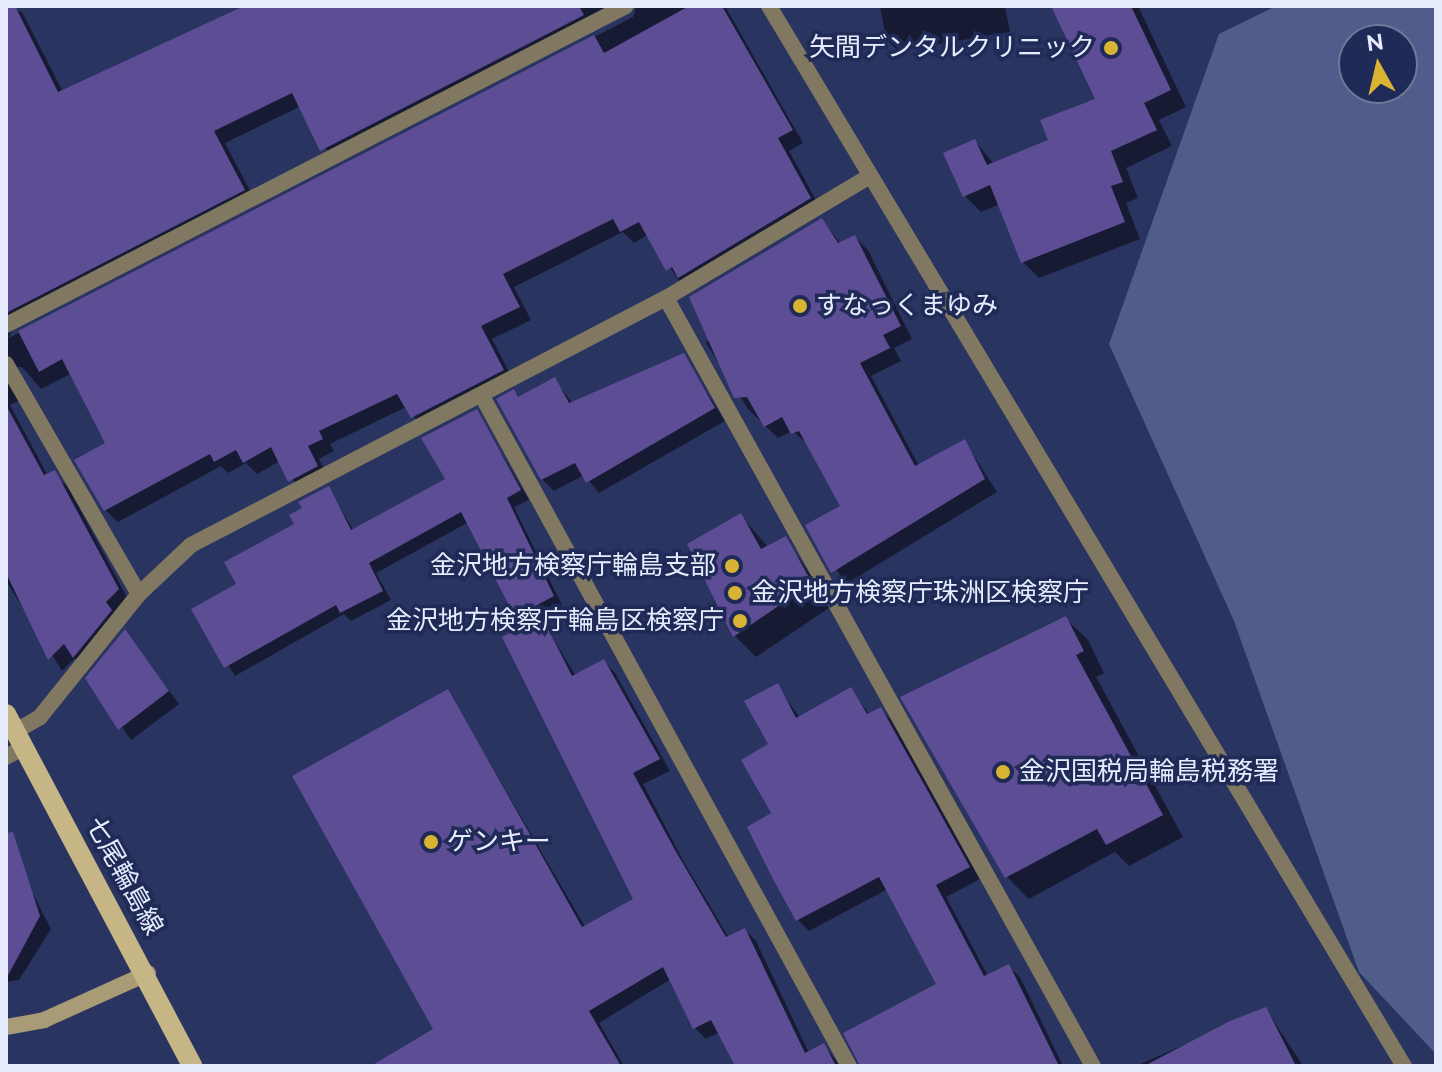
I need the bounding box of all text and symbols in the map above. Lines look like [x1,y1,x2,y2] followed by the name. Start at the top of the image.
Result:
[1338,24,1418,104] north arrow
[1365,28,1385,56] text: N
[809,32,1095,64] place label: 矢間デンタルクリニック
[1102,39,1120,57] marker: 矢間デンタルクリニック
[816,290,998,322] place label: すなっくまゆみ
[791,297,809,315] marker: すなっくまゆみ
[430,550,716,582] place label: 金沢地方検察庁輪島支部
[723,557,741,575] marker: 金沢地方検察庁輪島支部
[751,577,1089,609] place label: 金沢地方検察庁珠洲区検察庁
[726,584,744,602] marker: 金沢地方検察庁珠洲区検察庁
[386,605,724,637] place label: 金沢地方検察庁輪島区検察庁
[731,612,749,630] marker: 金沢地方検察庁輪島区検察庁
[1019,756,1279,788] place label: 金沢国税局輪島税務署
[994,763,1012,781] marker: 金沢国税局輪島税務署
[79,812,169,940] street label: 七尾輪島線
[447,826,551,858] place label: ゲンキー
[422,833,440,851] marker: ゲンキー

